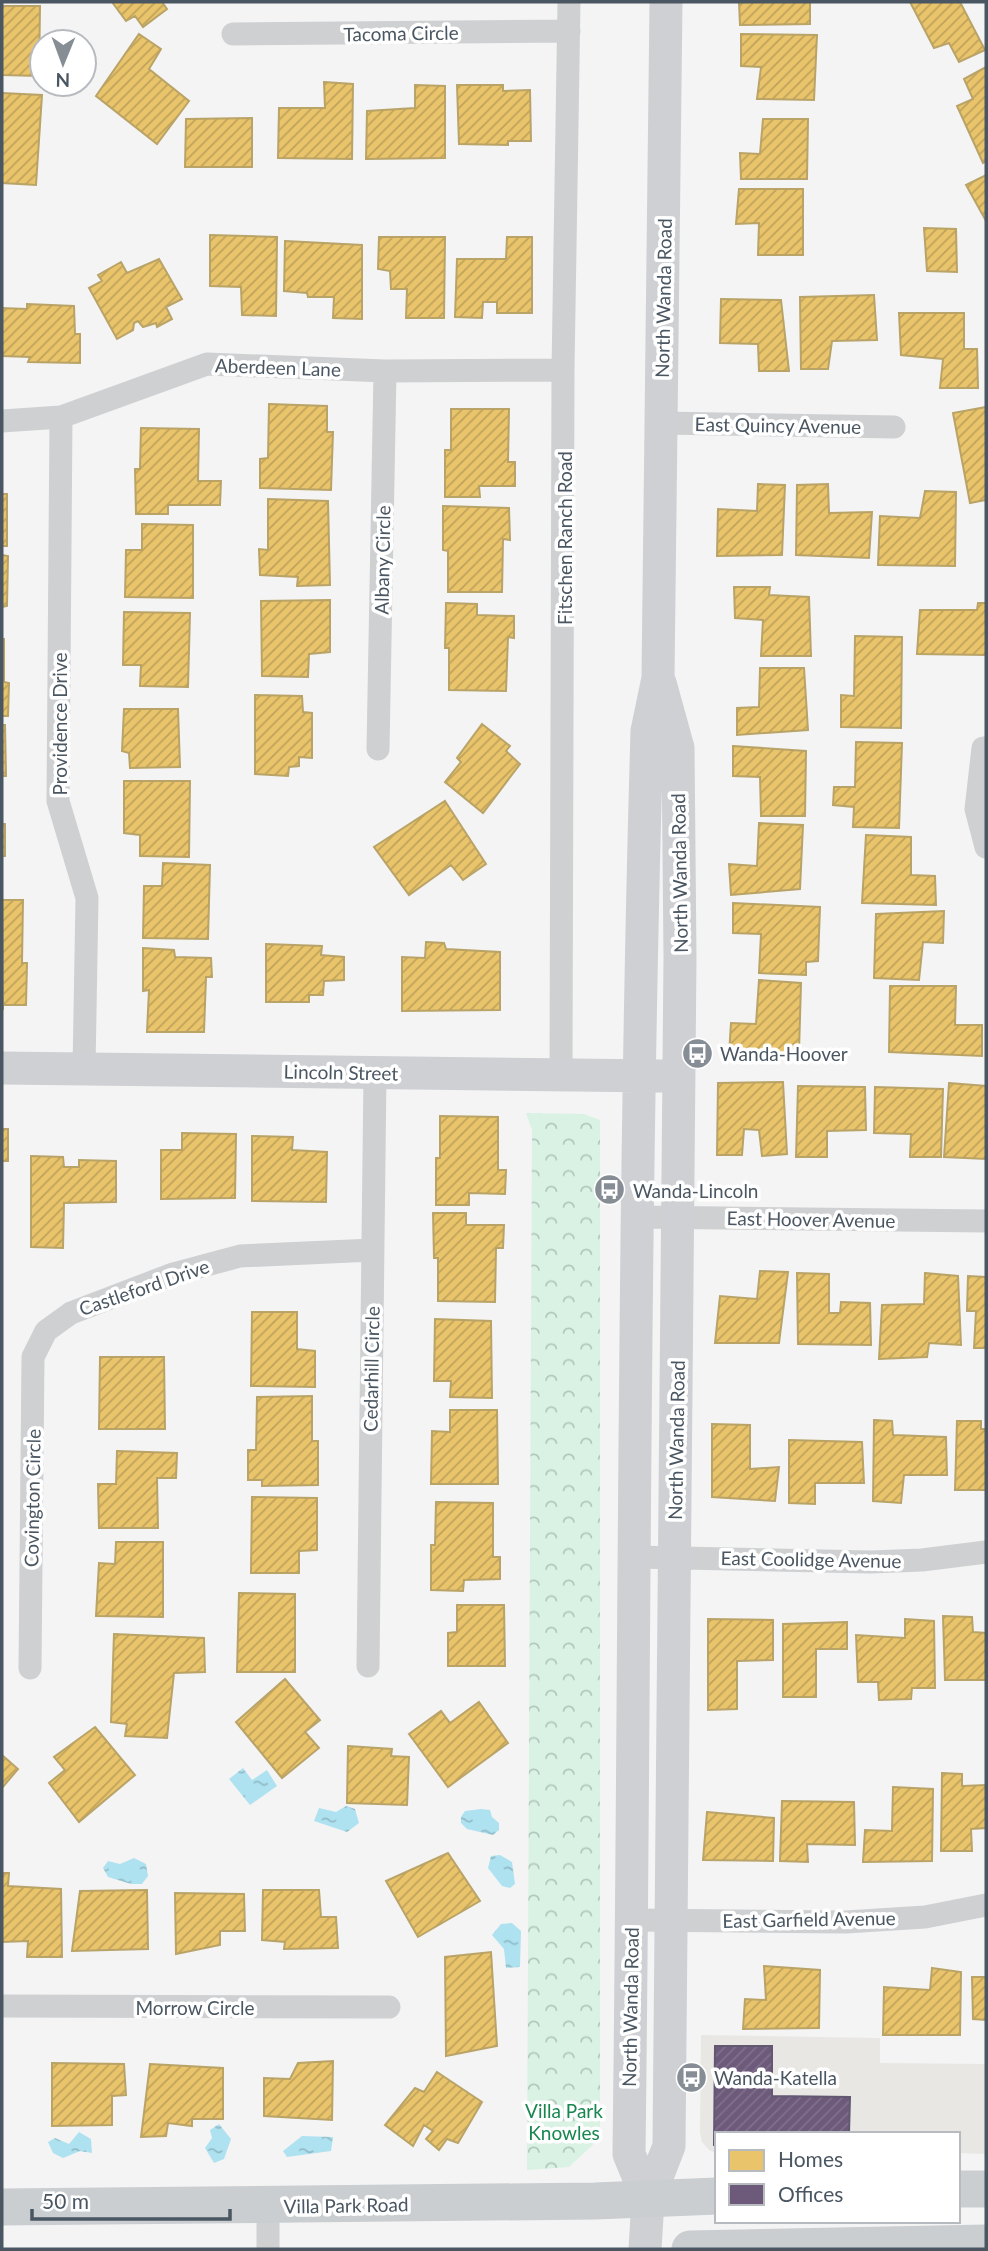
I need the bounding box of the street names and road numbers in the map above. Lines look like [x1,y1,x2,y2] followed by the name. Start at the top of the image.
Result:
[343,20,459,46] street label: Tacoma Circle
[650,218,676,378] street label: North Wanda Road
[215,353,341,381] street label: Aberdeen Lane
[695,412,861,438] street label: East Quincy Avenue
[553,451,576,625] street label: Fitschen Ranch Road
[370,505,394,615] street label: Albany Circle
[48,653,71,796] street label: Providence Drive
[666,793,692,953] street label: North Wanda Road
[284,1060,399,1085] street label: Lincoln Street
[726,1206,896,1232] street label: East Hoover Avenue
[76,1254,212,1320] street label: Castleford Drive
[358,1306,384,1432] street label: Cedarhill Circle
[663,1360,689,1520] street label: North Wanda Road
[19,1429,45,1567] street label: Covington Circle
[720,1546,902,1572] street label: East Coolidge Avenue
[722,1906,896,1932] street label: East Garfield Avenue
[617,1927,643,2087] street label: North Wanda Road
[136,1996,254,2019] street label: Morrow Circle
[283,2192,409,2218] street label: Villa Park Road

